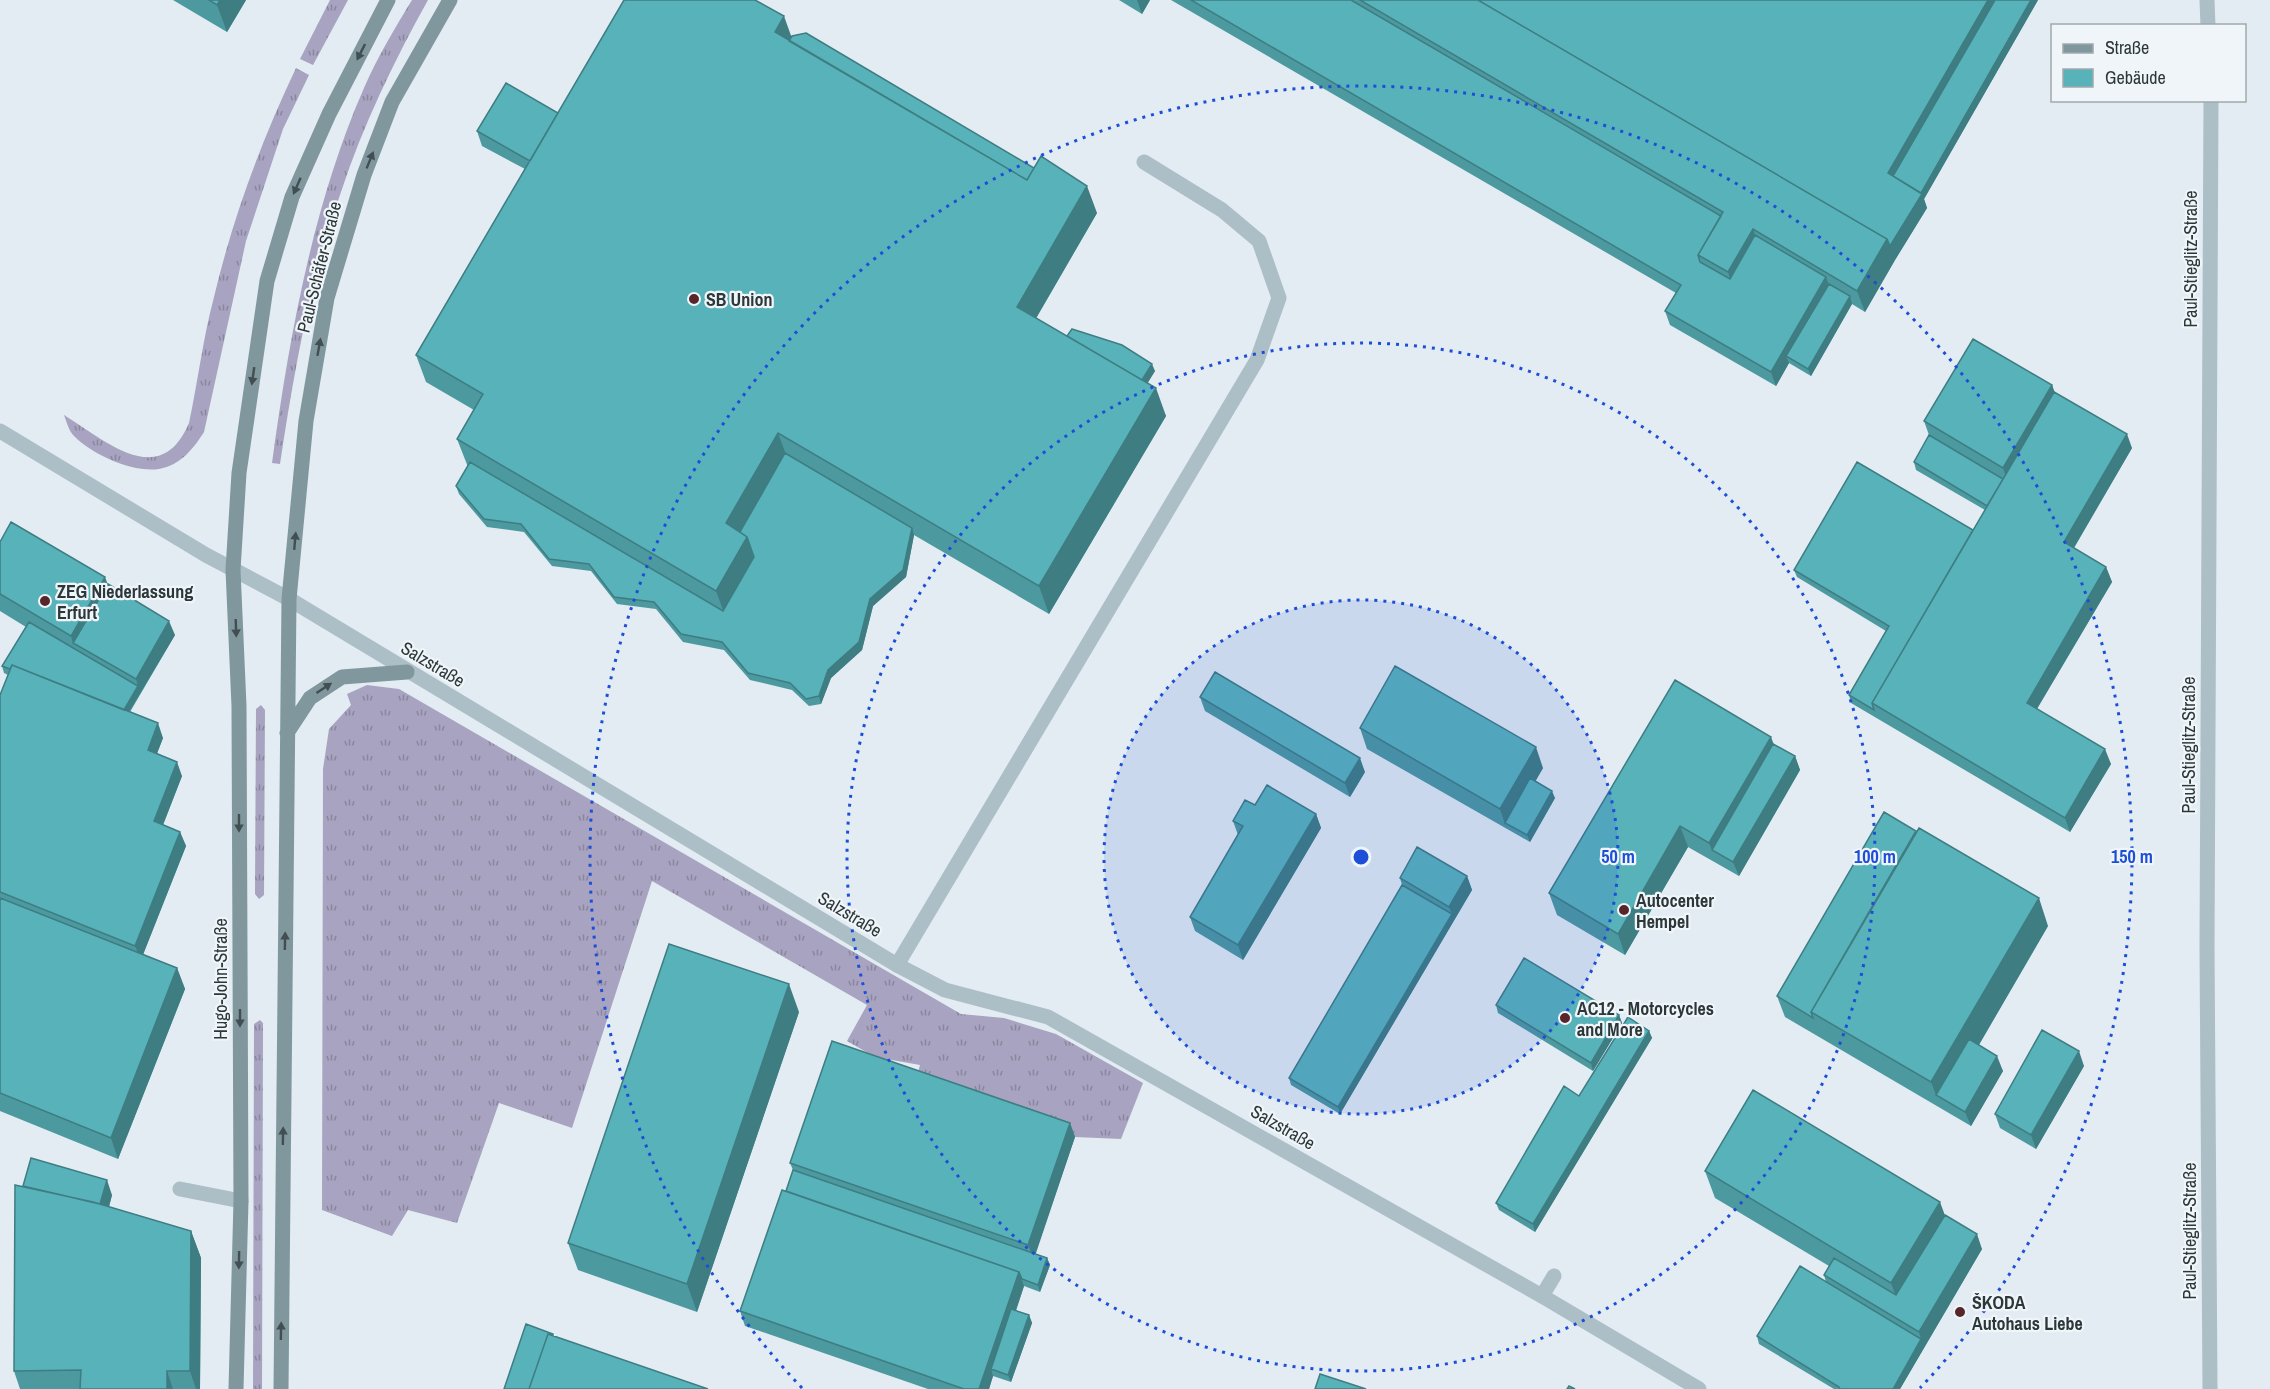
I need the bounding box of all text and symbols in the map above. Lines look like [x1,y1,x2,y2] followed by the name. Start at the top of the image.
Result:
[2051,24,2246,102] legend
[2105,35,2149,60] text: Straße
[356,44,366,61] one-way arrow
[2105,65,2166,90] text: Gebäude
[365,150,375,168] one-way arrow
[292,178,301,195] one-way arrow
[2178,191,2203,328] street label: Paul-Stieglitz-Straße
[291,199,347,335] street label: Paul-Schäfer-Straße
[706,287,772,312] place label: SB Union
[687,292,701,306] marker: SB Union
[314,338,323,357] one-way arrow
[248,366,257,385] one-way arrow
[290,531,300,550] one-way arrow
[57,579,193,625] place label: ZEG Niederlassung Erfurt
[38,594,52,608] marker: ZEG Niederlassung Erfurt
[231,619,240,638] one-way arrow
[396,635,470,693] street label: Salzstraße
[2176,677,2201,814] street label: Paul-Stieglitz-Straße
[316,683,332,694] one-way arrow
[234,814,244,833] one-way arrow
[1601,844,1635,869] text: 50 m
[1854,844,1896,869] text: 100 m
[2111,844,2153,869] text: 150 m
[1351,847,1371,867] centre of rings
[813,885,887,943] street label: Salzstraße
[1636,888,1714,934] place label: Autocenter Hempel
[1617,903,1631,917] marker: Autocenter Hempel
[208,918,233,1040] street label: Hugo-John-Straße
[280,931,290,950] one-way arrow
[1577,996,1714,1042] place label: AC12 - Motorcycles and More
[235,1009,245,1028] one-way arrow
[1558,1011,1572,1025] marker: AC12 - Motorcycles and More
[1246,1099,1320,1155] street label: Salzstraße
[279,1126,288,1145] one-way arrow
[2177,1163,2202,1300] street label: Paul-Stieglitz-Straße
[234,1250,244,1269] one-way arrow
[1972,1290,2083,1336] place label: ŠKODA Autohaus Liebe
[1953,1305,1967,1319] marker: ŠKODA Autohaus Liebe
[277,1321,286,1340] one-way arrow

